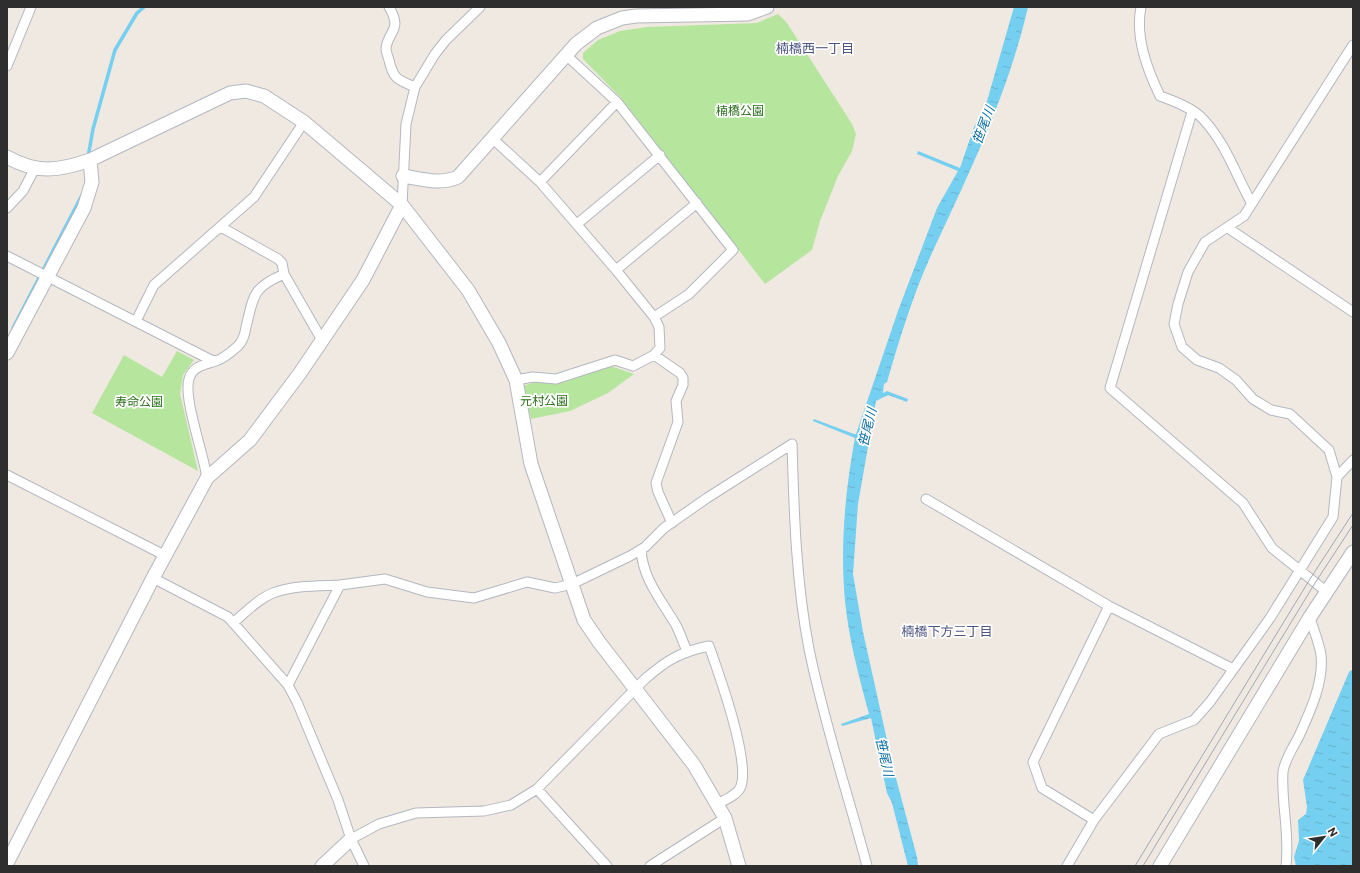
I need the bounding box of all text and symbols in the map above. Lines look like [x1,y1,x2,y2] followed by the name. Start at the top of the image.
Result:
[776,40,854,56] district label: 楠橋西一丁目
[969,102,998,146] water label: 笹尾川
[716,103,764,117] park label: 楠橋公園
[520,393,568,407] park label: 元村公園
[115,394,163,408] park label: 寿命公園
[855,404,880,448] water label: 笹尾川
[901,623,993,639] district label: 楠橋下方三丁目
[873,736,898,780] water label: 笹尾川
[1304,817,1344,857] north arrow
[1325,825,1341,839] text: N

